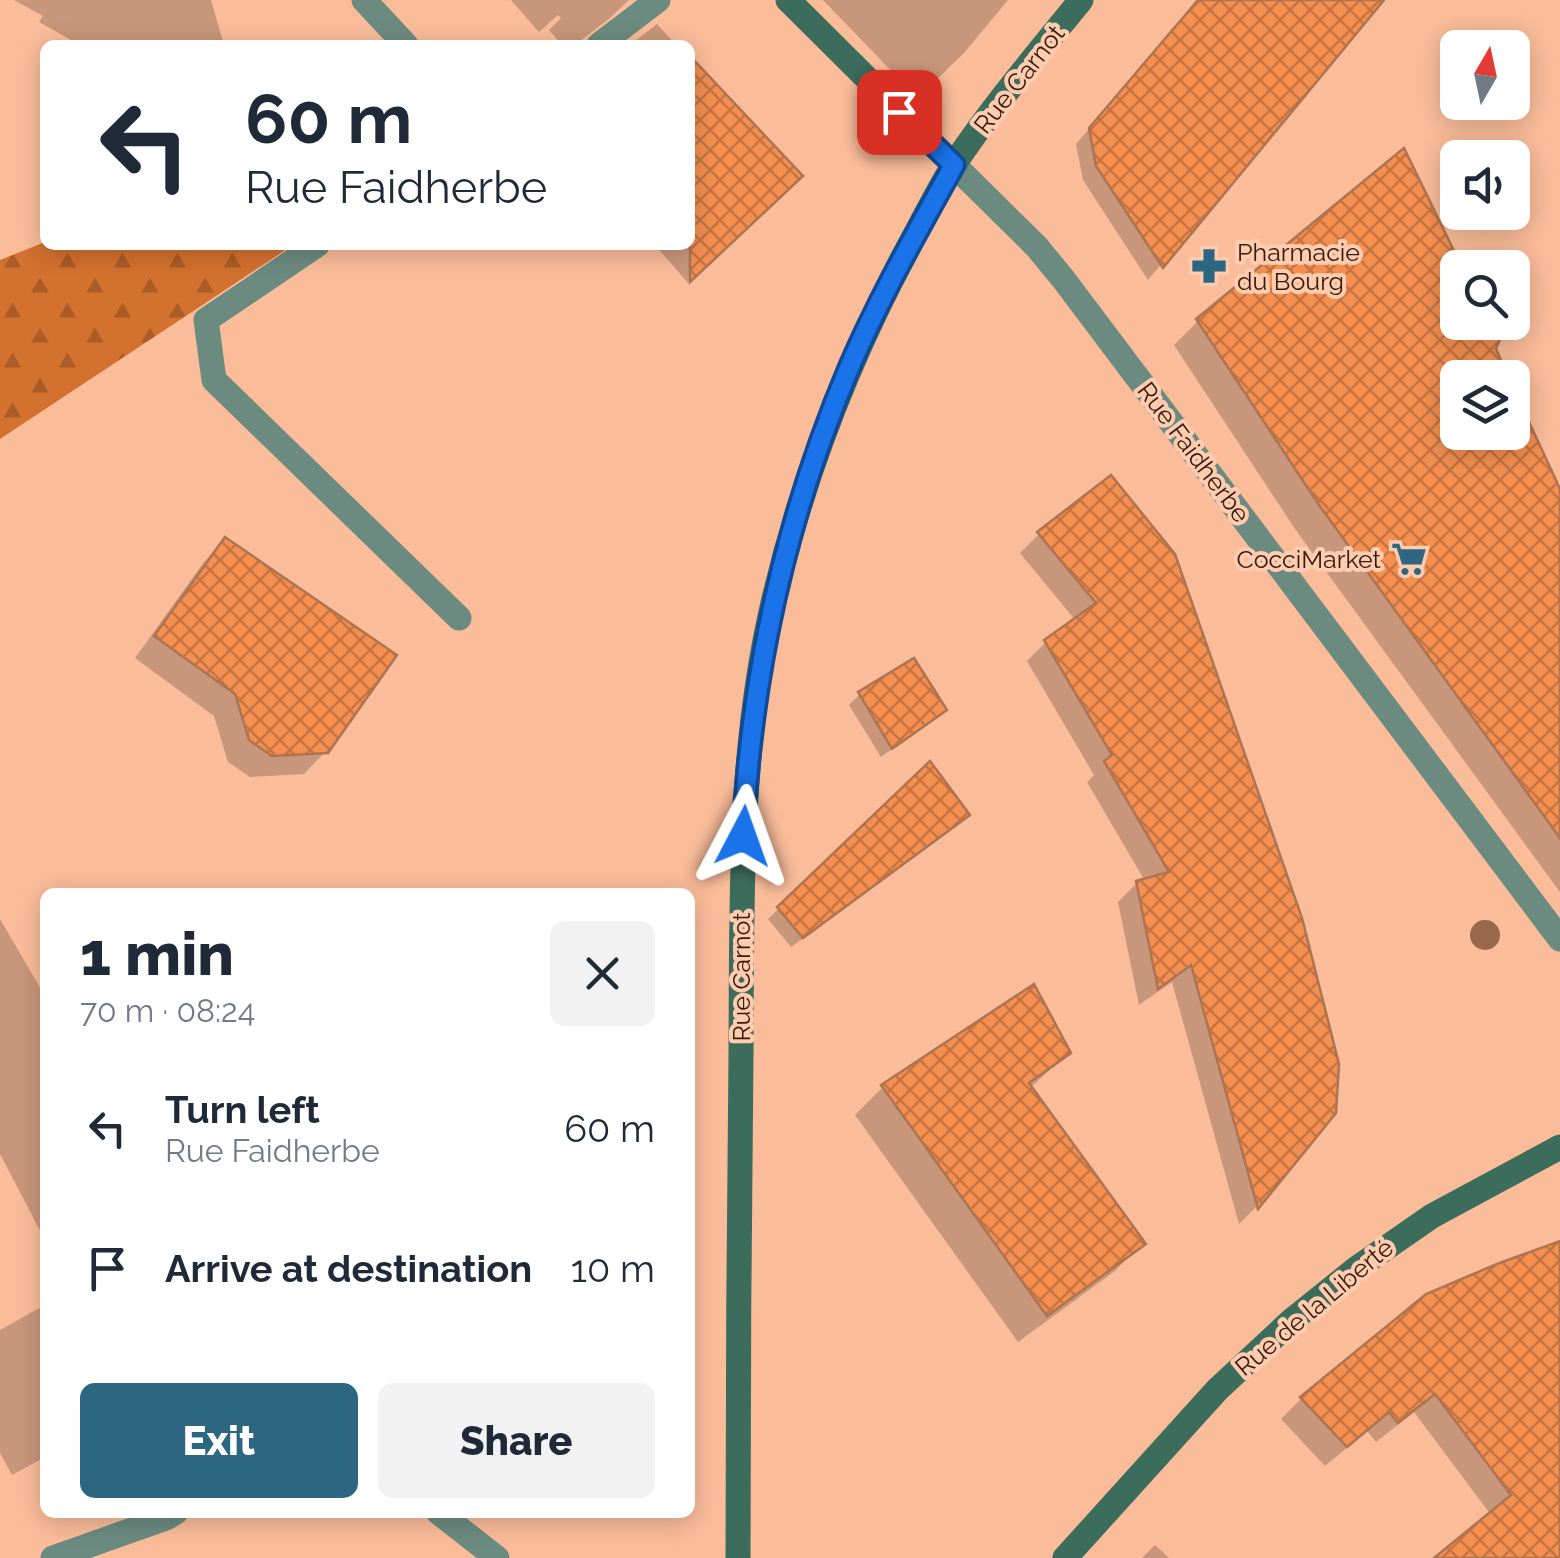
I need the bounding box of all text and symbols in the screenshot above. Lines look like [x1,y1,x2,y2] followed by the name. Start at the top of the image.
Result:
[967,18,1071,139] street label: Rue Carnot
[1440,30,1530,120] north arrow
[1440,30,1530,450] map controls
[857,70,942,155] pin
[245,77,412,159] text: 60 m
[80,80,210,210] icon: left
[872,85,927,140] icon: arrive
[1440,140,1530,230] button: sound
[245,161,547,214] text: Rue Faidherbe
[1237,237,1360,296] place label: Pharmacie du Bourg
[1190,247,1228,285] pharmacy icon: Pharmacie du Bourg
[1440,250,1530,340] button: search
[1440,360,1530,450] button: layers
[1132,376,1256,528] street label: Rue Faidherbe
[1390,540,1428,578] supermarket icon: CocciMarket
[1236,544,1382,574] place label: CocciMarket
[691,784,795,888] position arrow
[726,912,756,1042] street label: Rue Carnot
[80,919,234,989] text: 1 min
[550,921,655,1026] button: close
[80,992,255,1029] text: 70 m · 08:24
[165,1087,320,1132] text: Turn left
[80,1101,135,1156] icon: left
[564,1106,655,1151] text: 60 m
[165,1132,380,1169] text: Rue Faidherbe
[1229,1232,1399,1382] street label: Rue de la Liberté
[80,1241,135,1296] icon: arrive
[165,1246,532,1291] text: Arrive at destination
[571,1246,655,1291] text: 10 m
[80,1383,358,1498] button: Exit
[378,1383,655,1498] button: Share

